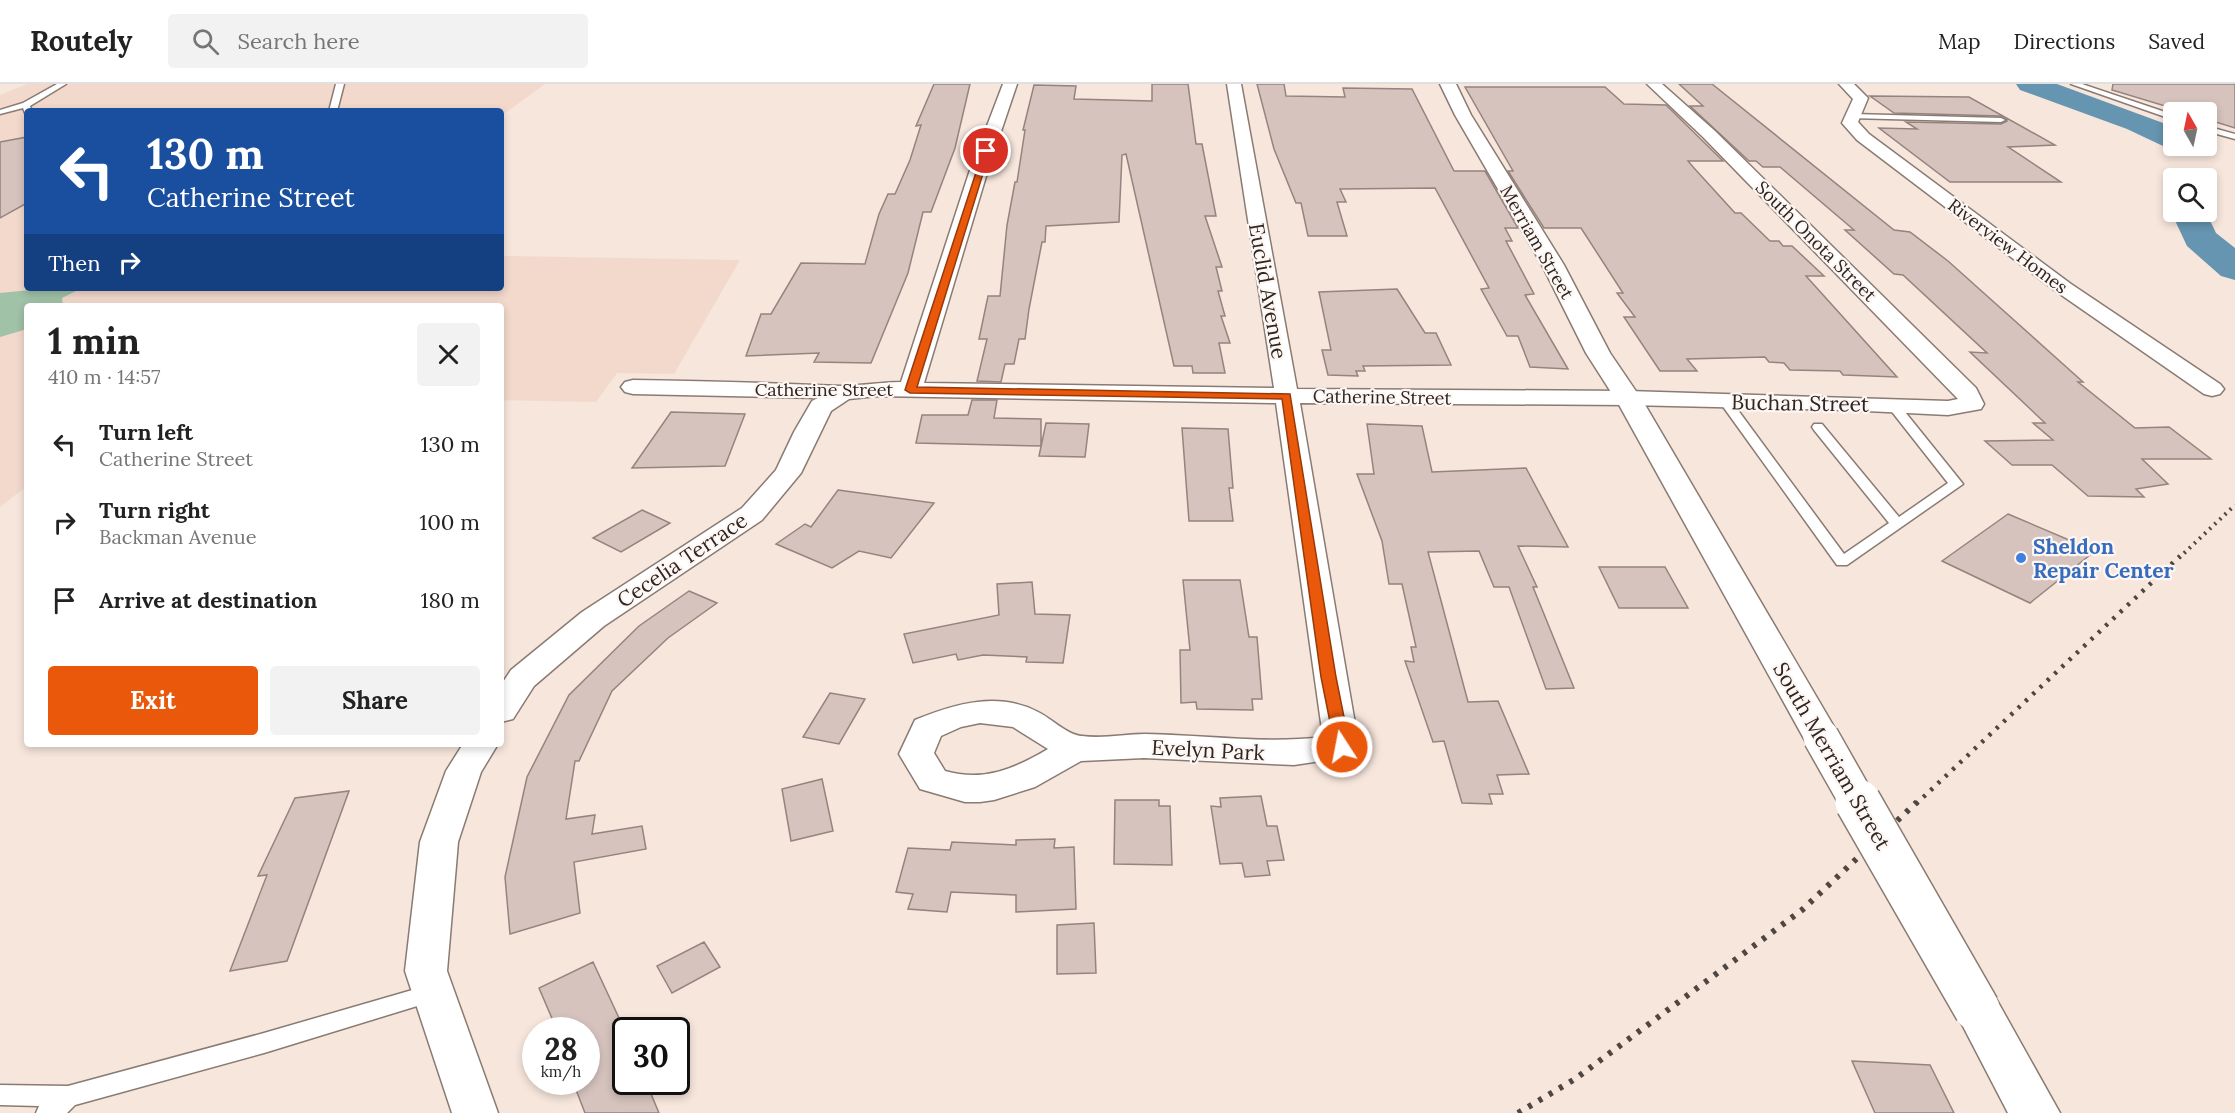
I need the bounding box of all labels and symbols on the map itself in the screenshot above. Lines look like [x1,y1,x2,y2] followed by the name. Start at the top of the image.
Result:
[2163,102,2217,156] north arrow
[960,125,1011,176] pin
[1751,176,1881,306] street label: South Onota Street
[1495,181,1579,303] street label: Merriam Street
[1943,193,2073,299] street label: Riverview Homes
[1243,221,1293,361] street label: Euclid Avenue
[755,378,893,401] street label: Catherine Street
[1313,384,1451,410] street label: Catherine Street
[1731,388,1870,418] street label: Buchan Street
[612,506,752,614] street label: Cecelia Terrace
[2033,533,2174,584] place label: Sheldon Repair Center
[2014,551,2028,565] marker: Sheldon Repair Center
[1767,657,1897,855] street label: South Merriam Street
[1310,715,1374,779] position arrow
[1151,734,1266,766] street label: Evelyn Park
[612,1017,690,1095] speed limit sign: 30

